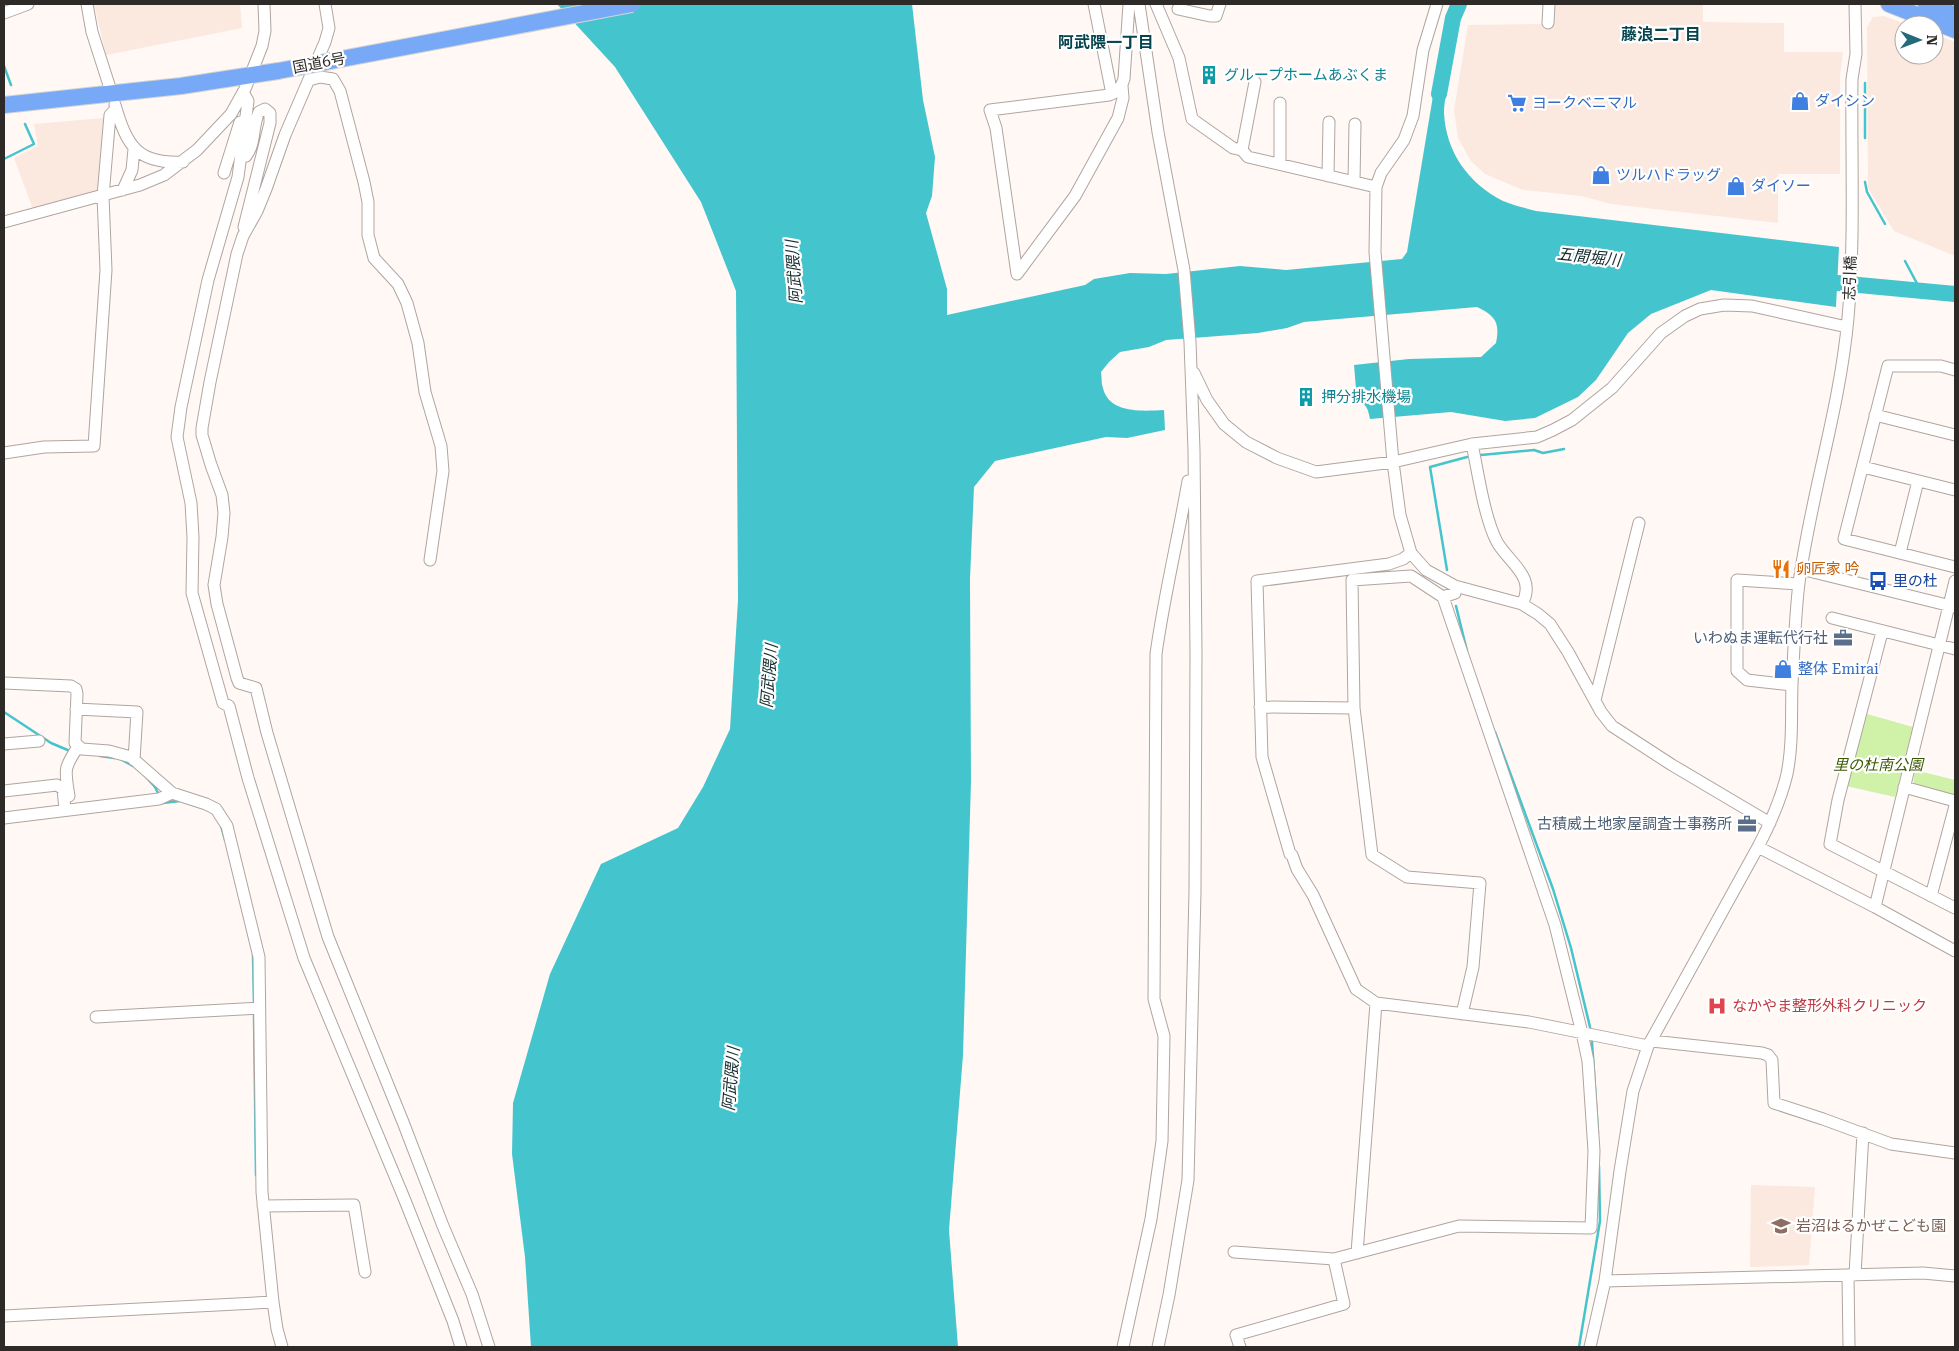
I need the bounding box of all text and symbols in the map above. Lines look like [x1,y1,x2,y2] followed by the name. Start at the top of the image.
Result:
[1894,15,1944,65] north arrow
[1621,25,1701,44] district label: 藤浪二丁目
[1058,33,1154,52] district label: 阿武隈一丁目
[1924,35,1940,46] text: N
[291,49,347,77] street label: 国道6号
[1198,64,1220,86] building icon: グループホームあぶくま
[1224,66,1388,84] place label: グループホームあぶくま
[1789,90,1811,112] shop icon: ダイシン
[1506,92,1528,114] supermarket icon: ヨークベニマル
[1815,92,1875,110] place label: ダイシン
[1532,94,1637,112] place label: ヨークベニマル
[1590,164,1612,186] shop icon: ツルハドラッグ
[1616,166,1721,184] place label: ツルハドラッグ
[1725,175,1747,197] shop icon: ダイソー
[1751,177,1811,195] place label: ダイソー
[782,237,806,305] water label: 阿武隈川
[1556,244,1624,270] water label: 五間堀川
[1840,255,1860,301] street label: 志引橋
[1295,386,1317,408] building icon: 押分排水機場
[1321,388,1411,406] place label: 押分排水機場
[1770,558,1792,580] restaurant icon: 卵匠家 吟
[1796,560,1860,578] place label: 卵匠家 吟
[1867,570,1889,592] bus stop icon: 里の杜
[1893,572,1938,590] place label: 里の杜
[1832,627,1854,649] office icon: いわぬま運転代行社
[1693,629,1828,647] place label: いわぬま運転代行社
[757,641,781,709] water label: 阿武隈川
[1772,658,1794,680] shop icon: 整体 Emirai
[1798,660,1879,678] place label: 整体 Emirai
[1833,756,1925,774] park label: 里の杜南公園
[1736,813,1758,835] office icon: 古積威土地家屋調査士事務所
[1537,815,1732,833] place label: 古積威土地家屋調査士事務所
[1706,995,1728,1017] hospital icon: なかやま整形外科クリニック
[1732,997,1927,1015] place label: なかやま整形外科クリニック
[719,1044,743,1112] water label: 阿武隈川
[1770,1215,1792,1237] school or university icon: 岩沼はるかぜこども園
[1796,1217,1946,1235] place label: 岩沼はるかぜこども園

